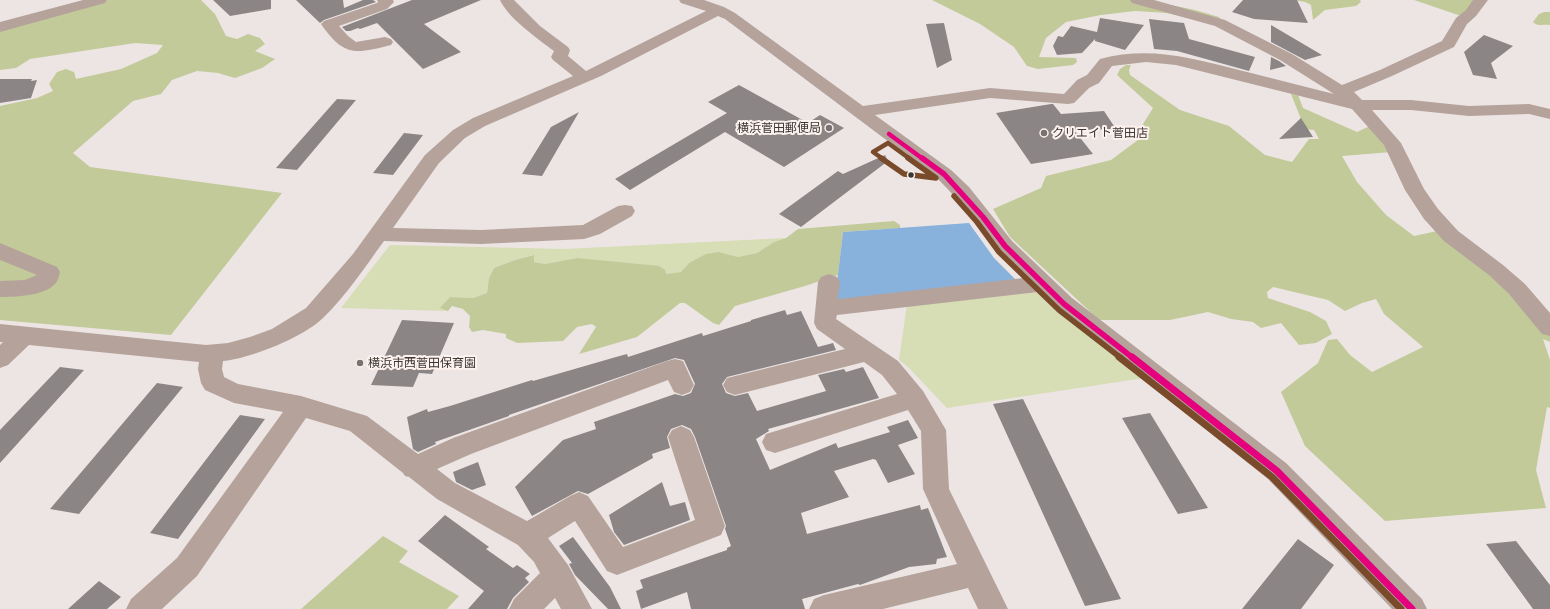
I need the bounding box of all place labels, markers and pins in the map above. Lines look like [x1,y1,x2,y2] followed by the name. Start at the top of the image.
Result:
[737,121,821,135] place label: 横浜菅田郵便局
[824,123,834,133] marker: 横浜菅田郵便局
[1052,126,1148,140] place label: クリエイト菅田店
[1039,128,1049,138] marker: クリエイト菅田店
[906,170,916,180] unlabelled marker
[368,356,476,370] place label: 横浜市西菅田保育園
[355,358,365,368] marker: 横浜市西菅田保育園

